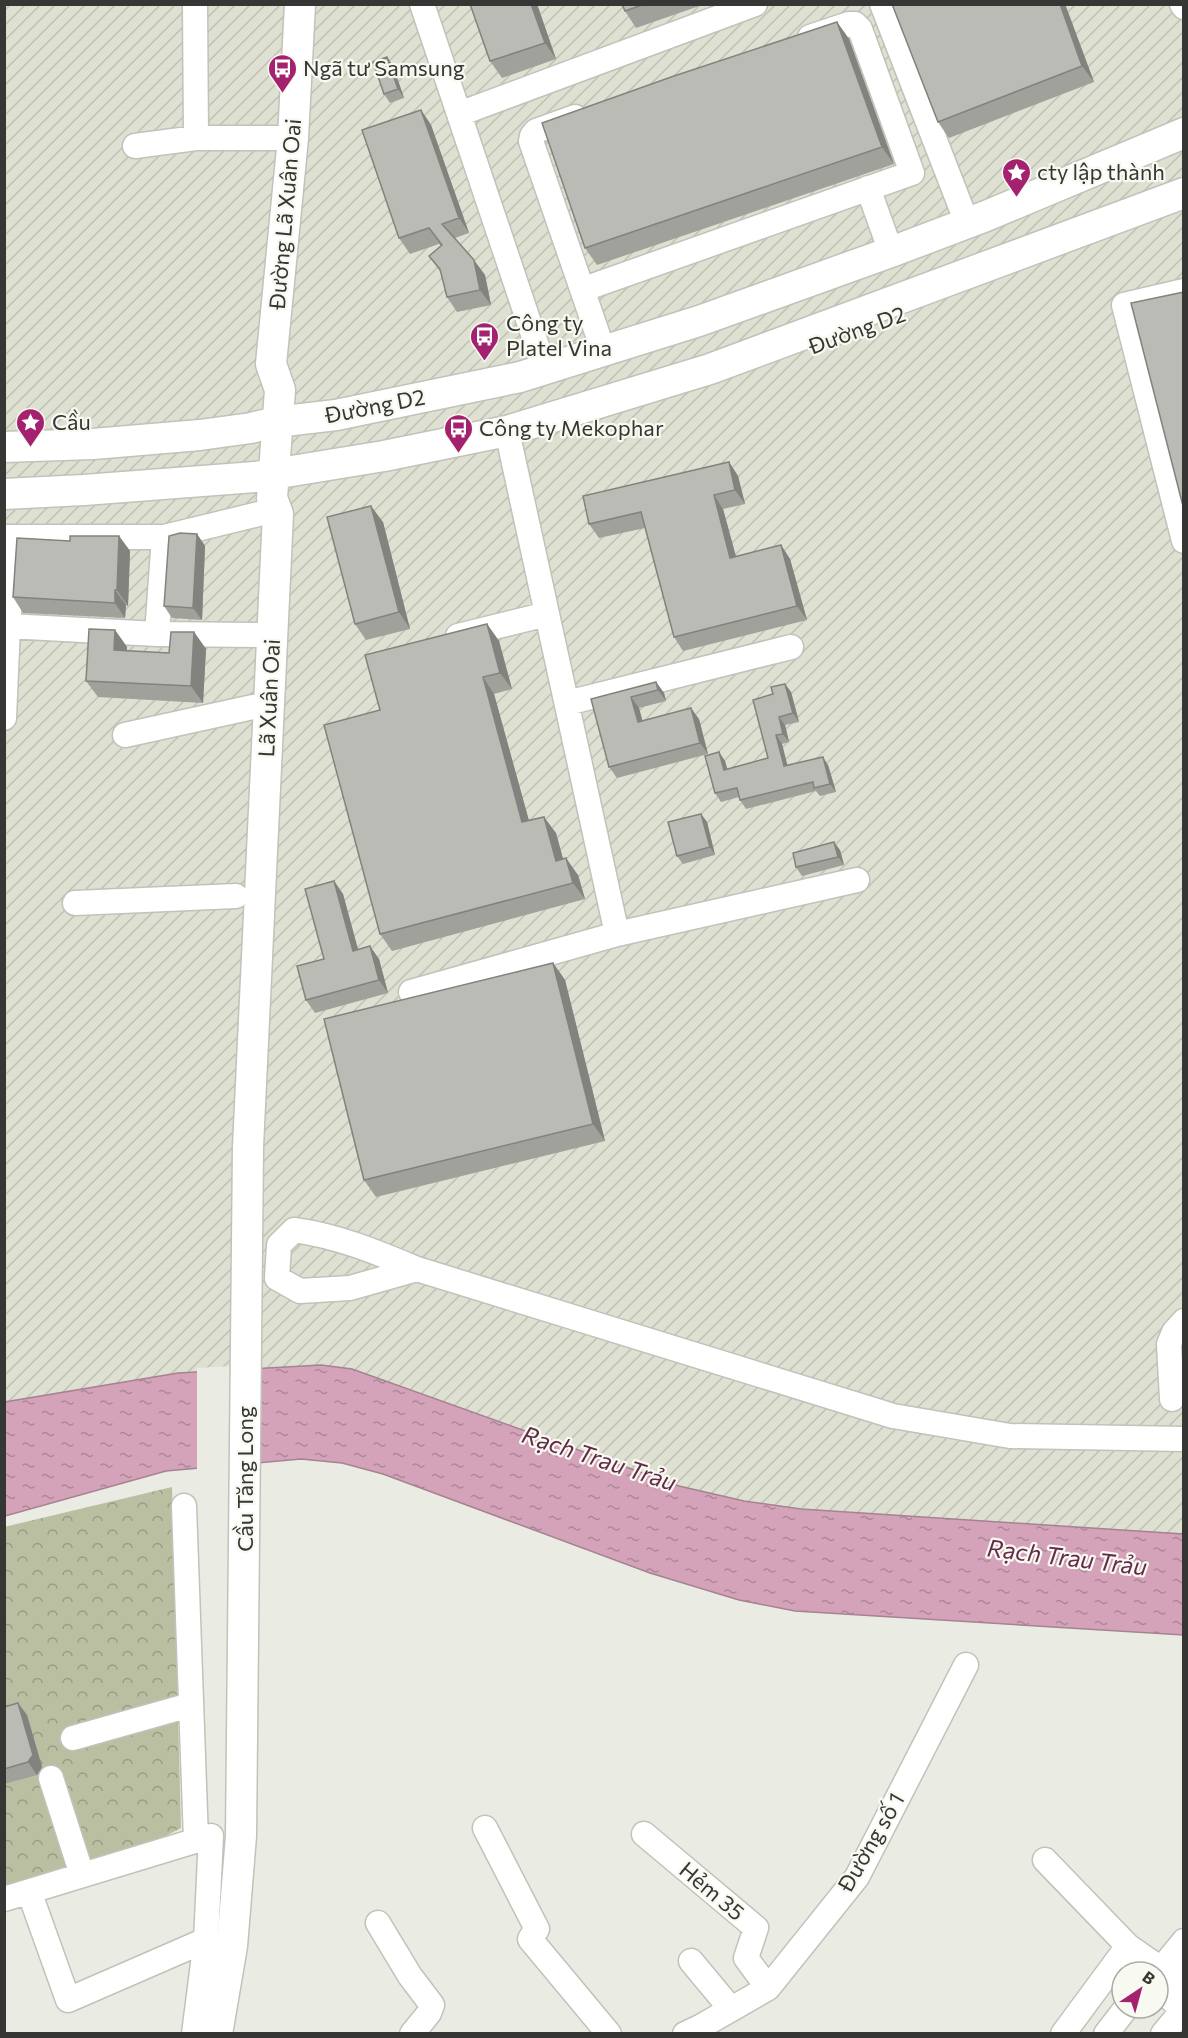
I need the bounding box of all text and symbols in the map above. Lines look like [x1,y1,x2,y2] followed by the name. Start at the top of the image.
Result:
[266,52,298,94] bus stop icon: Ngã tư Samsung
[303,54,465,81] place label: Ngã tư Samsung
[263,117,306,311] street label: Đường Lã Xuân Oai
[1000,156,1032,198] place icon: cty lập thành
[1037,158,1165,185] place label: cty lập thành
[804,300,909,360] street label: Đường D2
[506,309,612,361] place label: Công ty Platel Vina
[469,320,501,362] bus stop icon: Công ty Platel Vina
[322,383,427,429] street label: Đường D2
[15,406,47,448] place icon: Cầu
[52,408,91,435] place label: Cầu
[442,412,474,454] bus stop icon: Công ty Mekophar
[479,414,664,441] place label: Công ty Mekophar
[252,638,285,758] street label: Lã Xuân Oai
[231,1406,258,1552] street label: Cầu Tăng Long
[519,1419,680,1496] water label: Rạch Trau Trảu
[986,1532,1149,1581] water label: Rạch Trau Trảu
[831,1788,910,1897] street label: Đường số 1
[674,1856,750,1926] street label: Hẻm 35
[1110,1960,1170,2020] north arrow
[1139,1967,1159,1988] text: B

